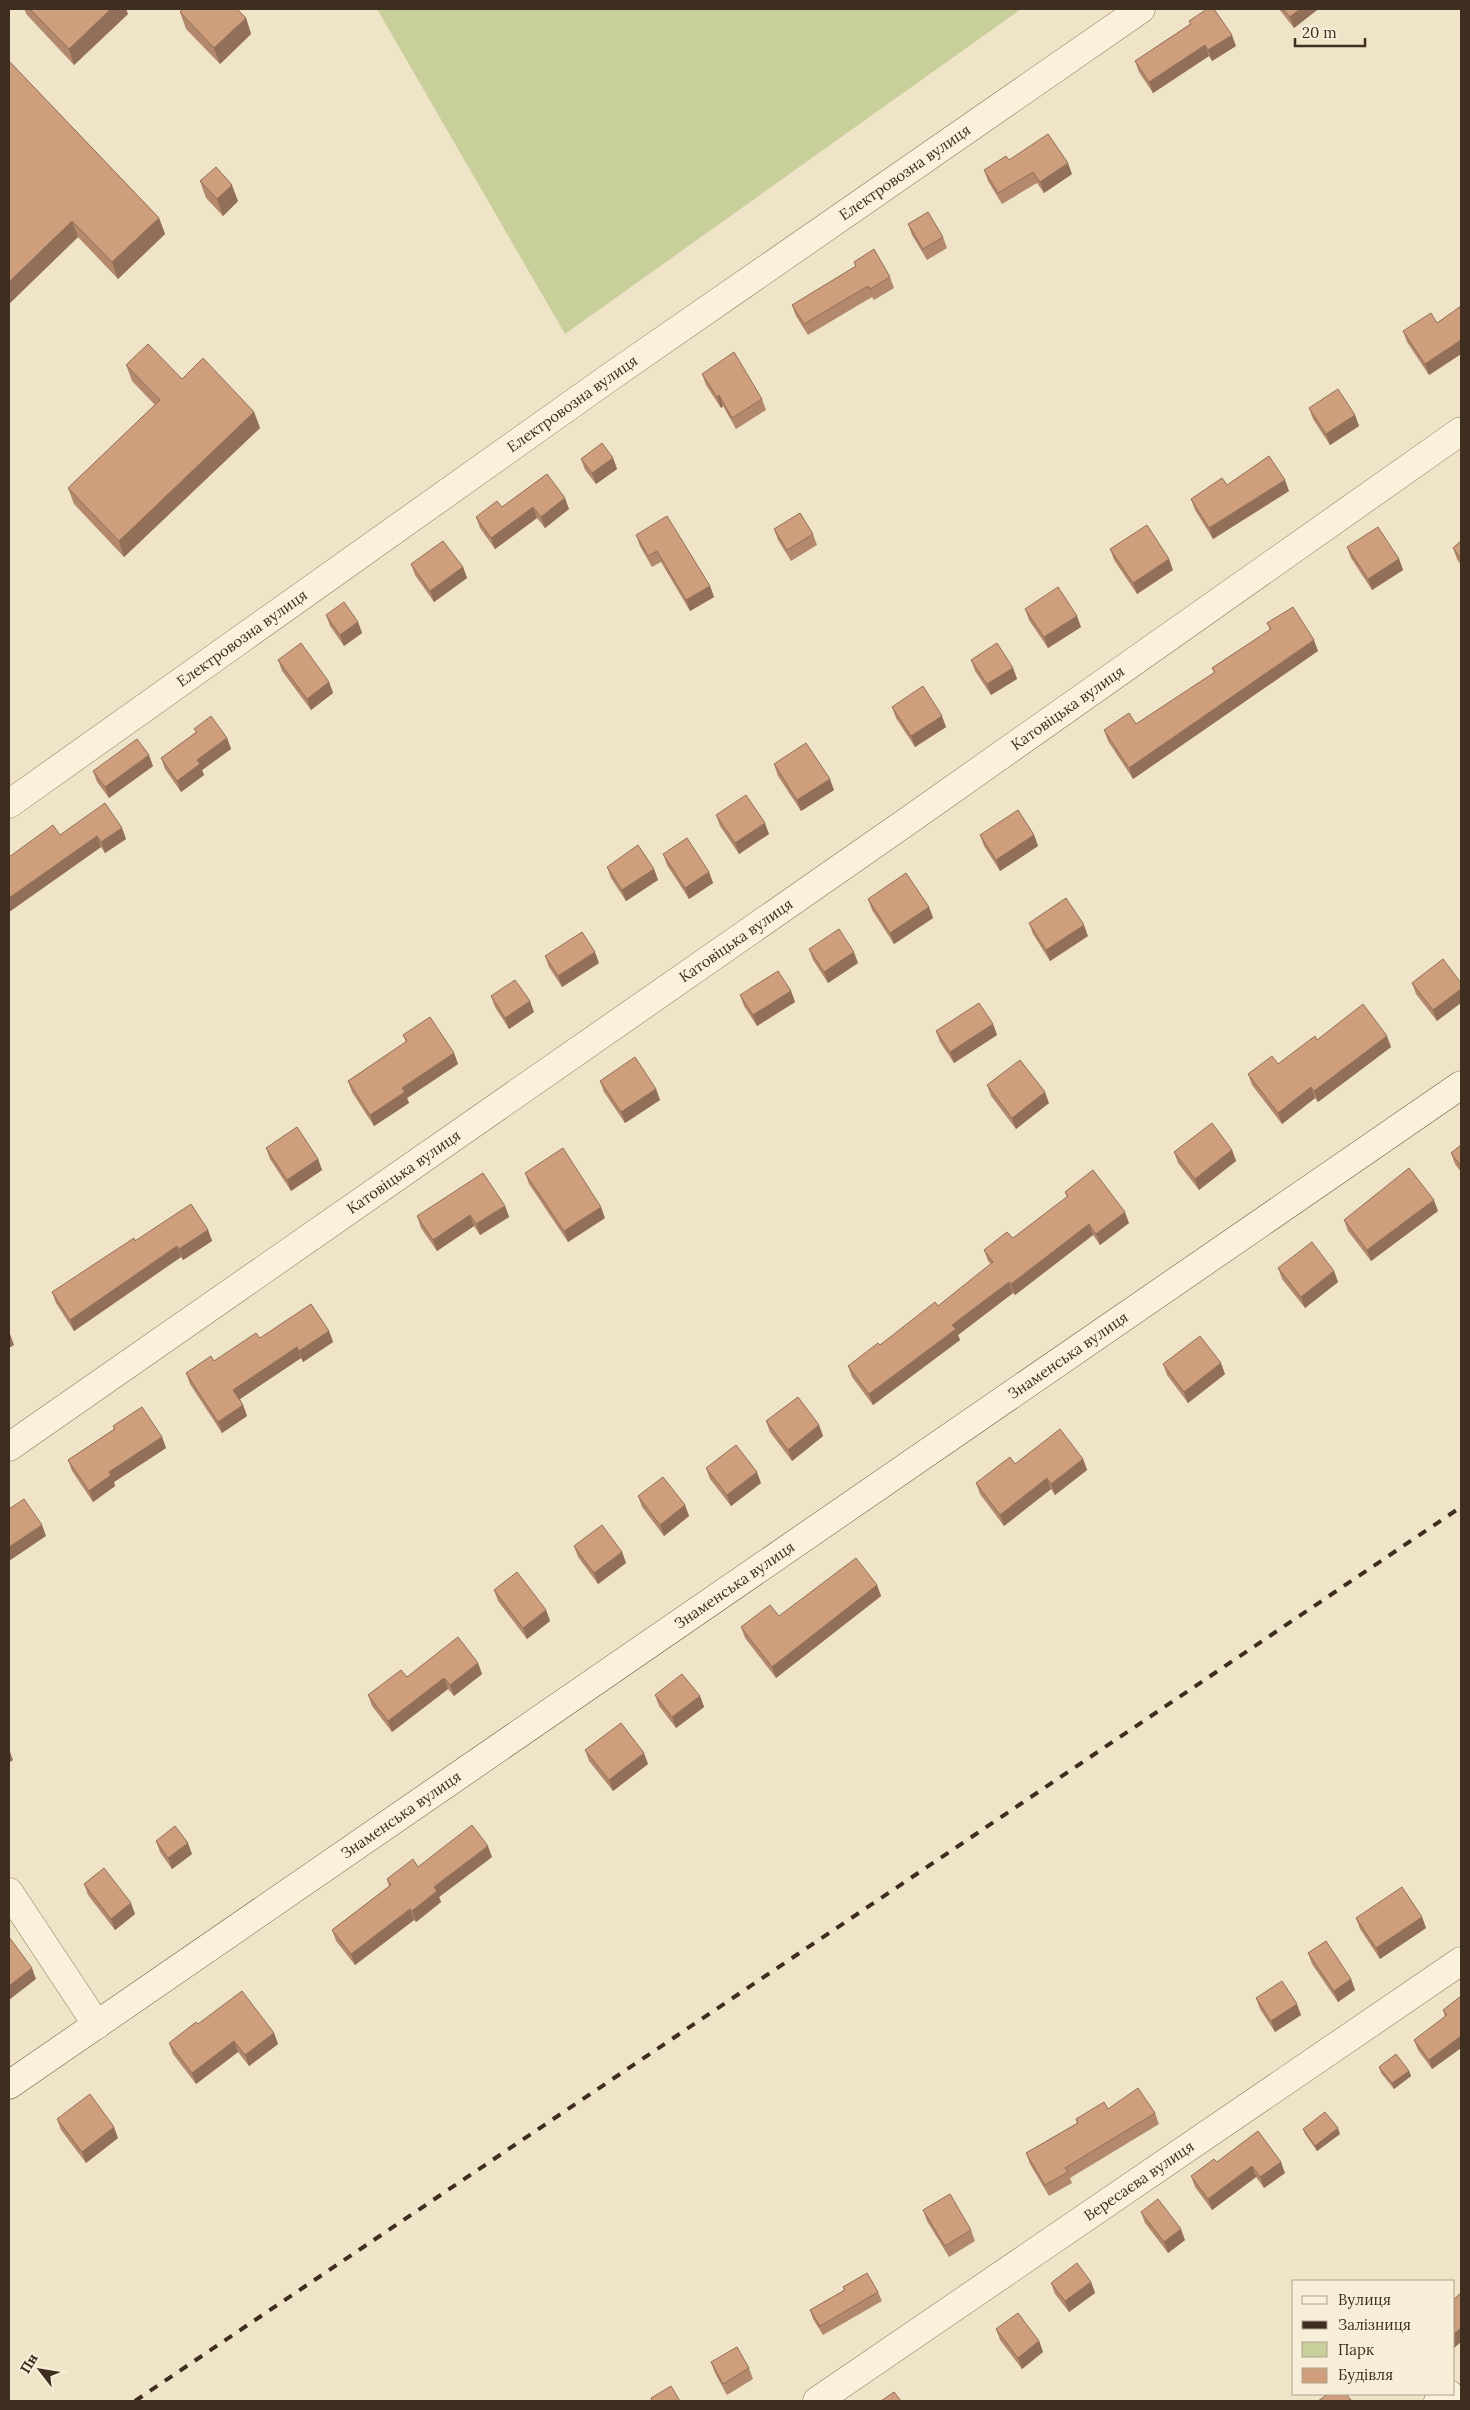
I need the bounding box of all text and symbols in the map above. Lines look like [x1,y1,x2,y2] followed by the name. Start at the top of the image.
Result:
[1295,15,1365,47] scale bar
[1302,23,1337,42] text: 20 m
[835,120,974,224] street label: Електровозна вулиця
[503,351,641,456] street label: Електровозна вулиця
[173,585,311,691] street label: Електровозна вулиця
[1007,661,1128,754] street label: Катовіцька вулиця
[675,894,796,986] street label: Катовіцька вулиця
[343,1126,464,1218] street label: Катовіцька вулиця
[1004,1307,1132,1403] street label: Знаменська вулиця
[671,1537,798,1633] street label: Знаменська вулиця
[337,1767,464,1863] street label: Знаменська вулиця
[1080,2136,1197,2225] street label: Вересаєва вулиця
[1292,2280,1455,2395] legend
[1338,2290,1391,2309] text: Вулиця
[1338,2315,1411,2334] text: Залізниця
[1338,2340,1374,2359] text: Парк
[15,2345,65,2395] north arrow
[16,2350,42,2377] text: Пн
[1338,2365,1393,2384] text: Будівля

